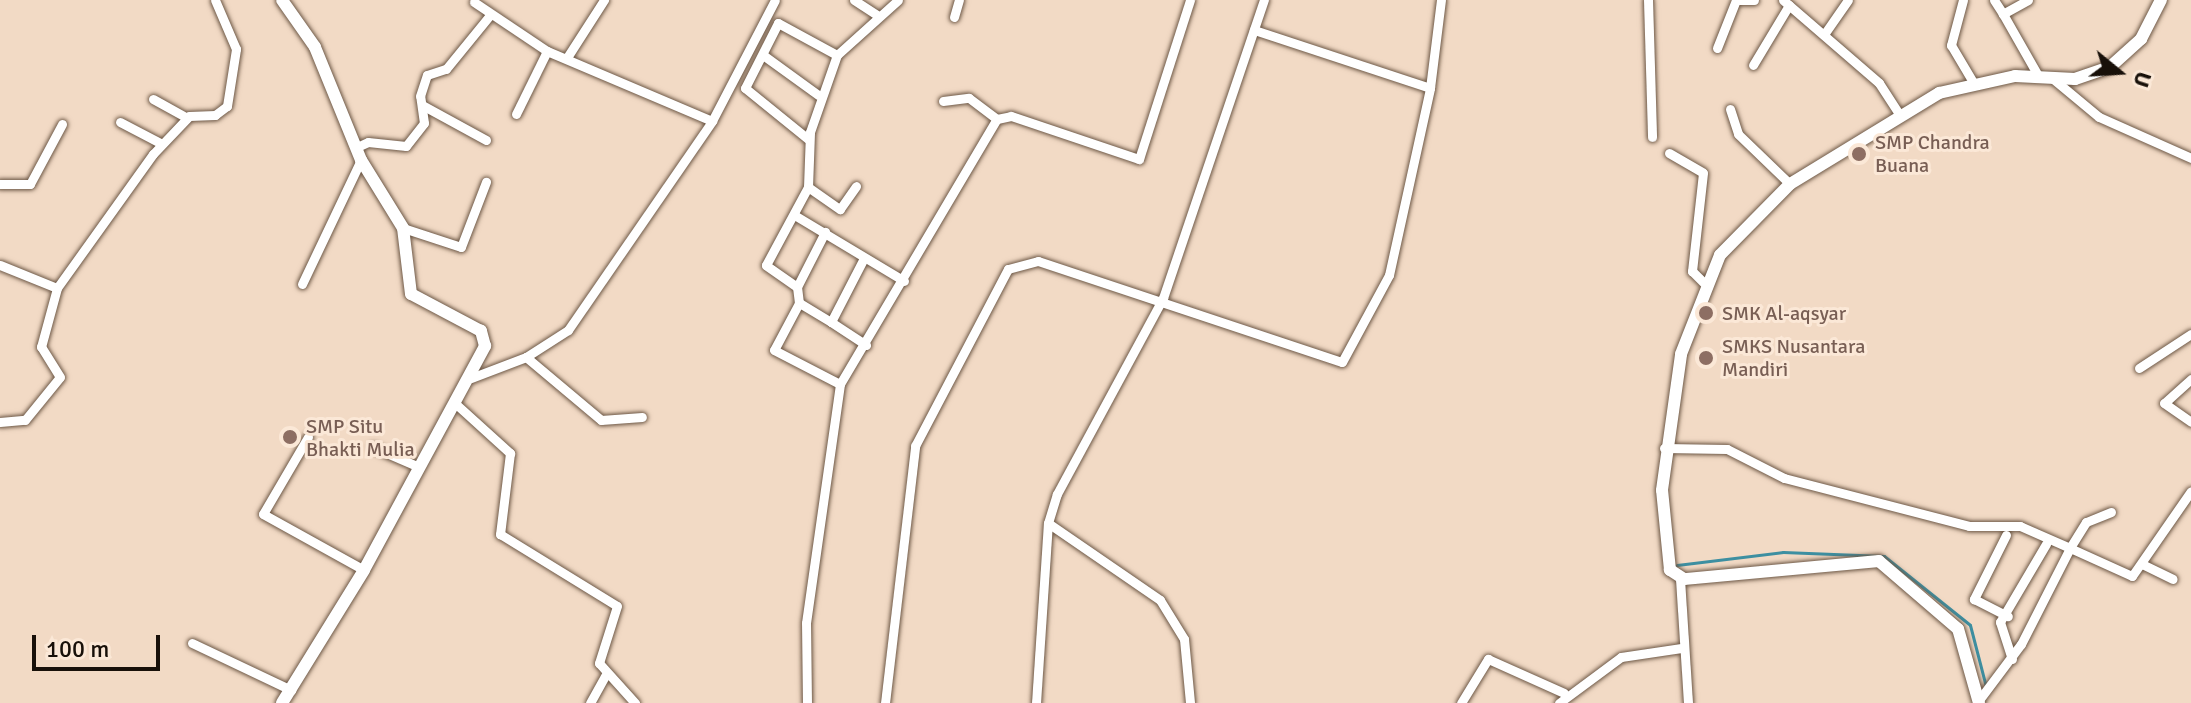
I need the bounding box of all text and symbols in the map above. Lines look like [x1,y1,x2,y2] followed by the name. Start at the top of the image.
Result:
[2079,32,2159,112] north arrow
[2127,68,2157,91] text: U
[1875,130,1990,177] place label: SMP Chandra Buana
[1850,145,1868,163] marker: SMP Chandra Buana
[1722,301,1846,325] place label: SMK Al-aqsyar
[1697,304,1715,322] marker: SMK Al-aqsyar
[1722,334,1865,381] place label: SMKS Nusantara Mandiri
[1697,349,1715,367] marker: SMKS Nusantara Mandiri
[306,414,415,461] place label: SMP Situ Bhakti Mulia
[281,428,299,446] marker: SMP Situ Bhakti Mulia
[36,619,164,669] scale bar
[46,634,109,664] text: 100 m

